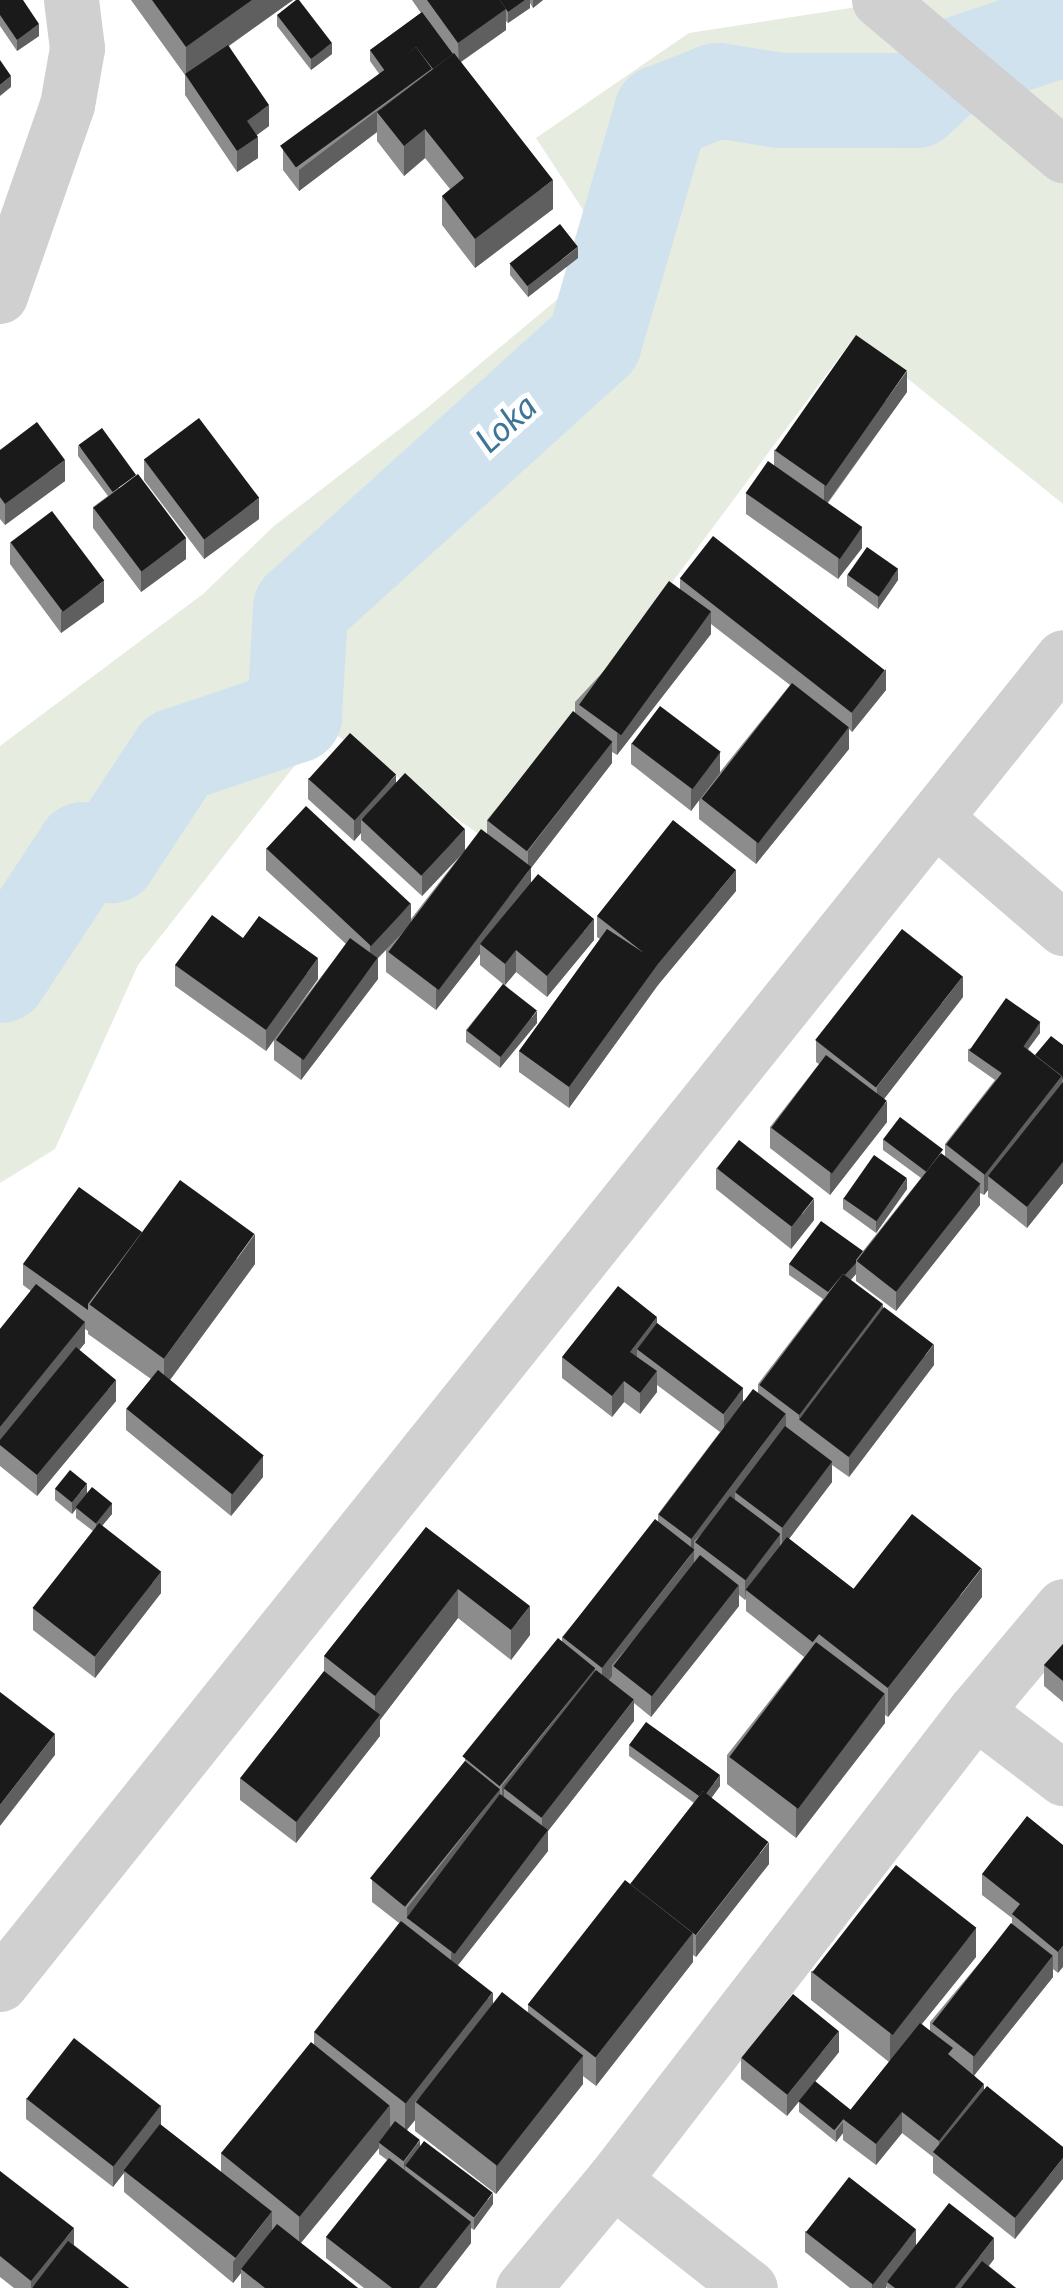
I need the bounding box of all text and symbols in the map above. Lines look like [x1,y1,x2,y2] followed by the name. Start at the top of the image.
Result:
[466,384,544,460] water label: Loka

